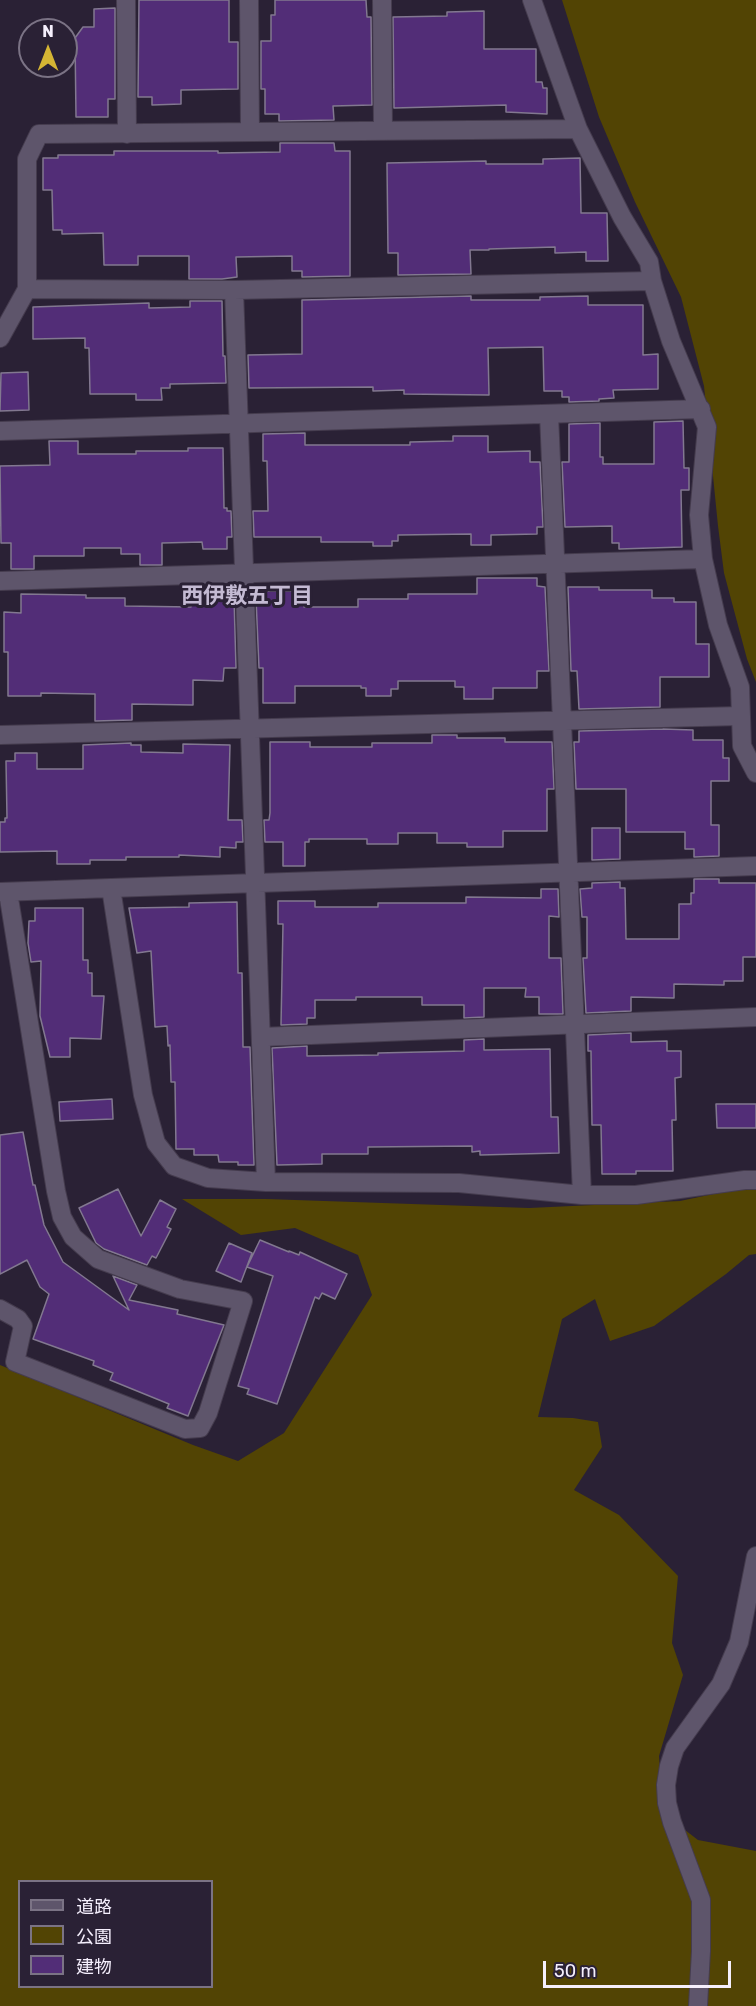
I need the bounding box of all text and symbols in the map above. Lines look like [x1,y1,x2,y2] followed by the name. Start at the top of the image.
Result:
[18,18,78,78] north arrow
[42,22,54,41] text: N
[181,584,313,610] district label: 西伊敷五丁目
[18,1880,213,1988] legend
[76,1896,112,1918] text: 道路
[76,1926,112,1948] text: 公園
[546,1949,734,1987] scale bar
[76,1956,112,1978] text: 建物
[554,1960,597,1982] text: 50 m

